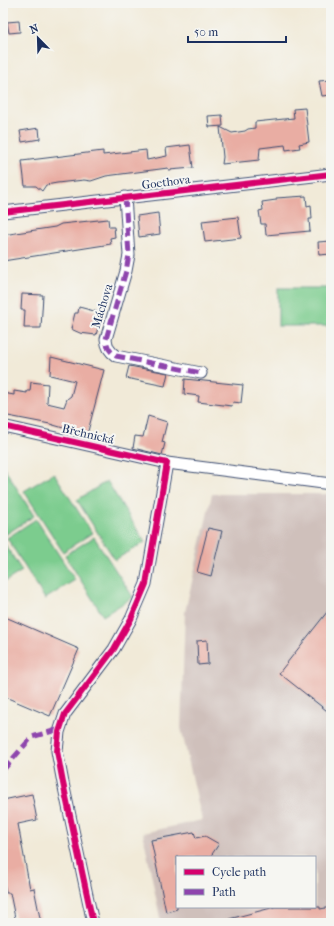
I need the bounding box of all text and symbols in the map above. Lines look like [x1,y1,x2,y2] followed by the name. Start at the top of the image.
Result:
[18,18,58,58] north arrow
[188,18,286,44] scale bar
[28,21,41,37] text: N
[194,25,218,39] text: 50 m
[141,172,192,192] street label: Goethova
[89,282,116,330] street label: Máchova
[61,421,116,447] street label: Břehnická
[176,856,316,908] legend
[212,865,267,879] text: Cycle path
[212,885,236,899] text: Path

